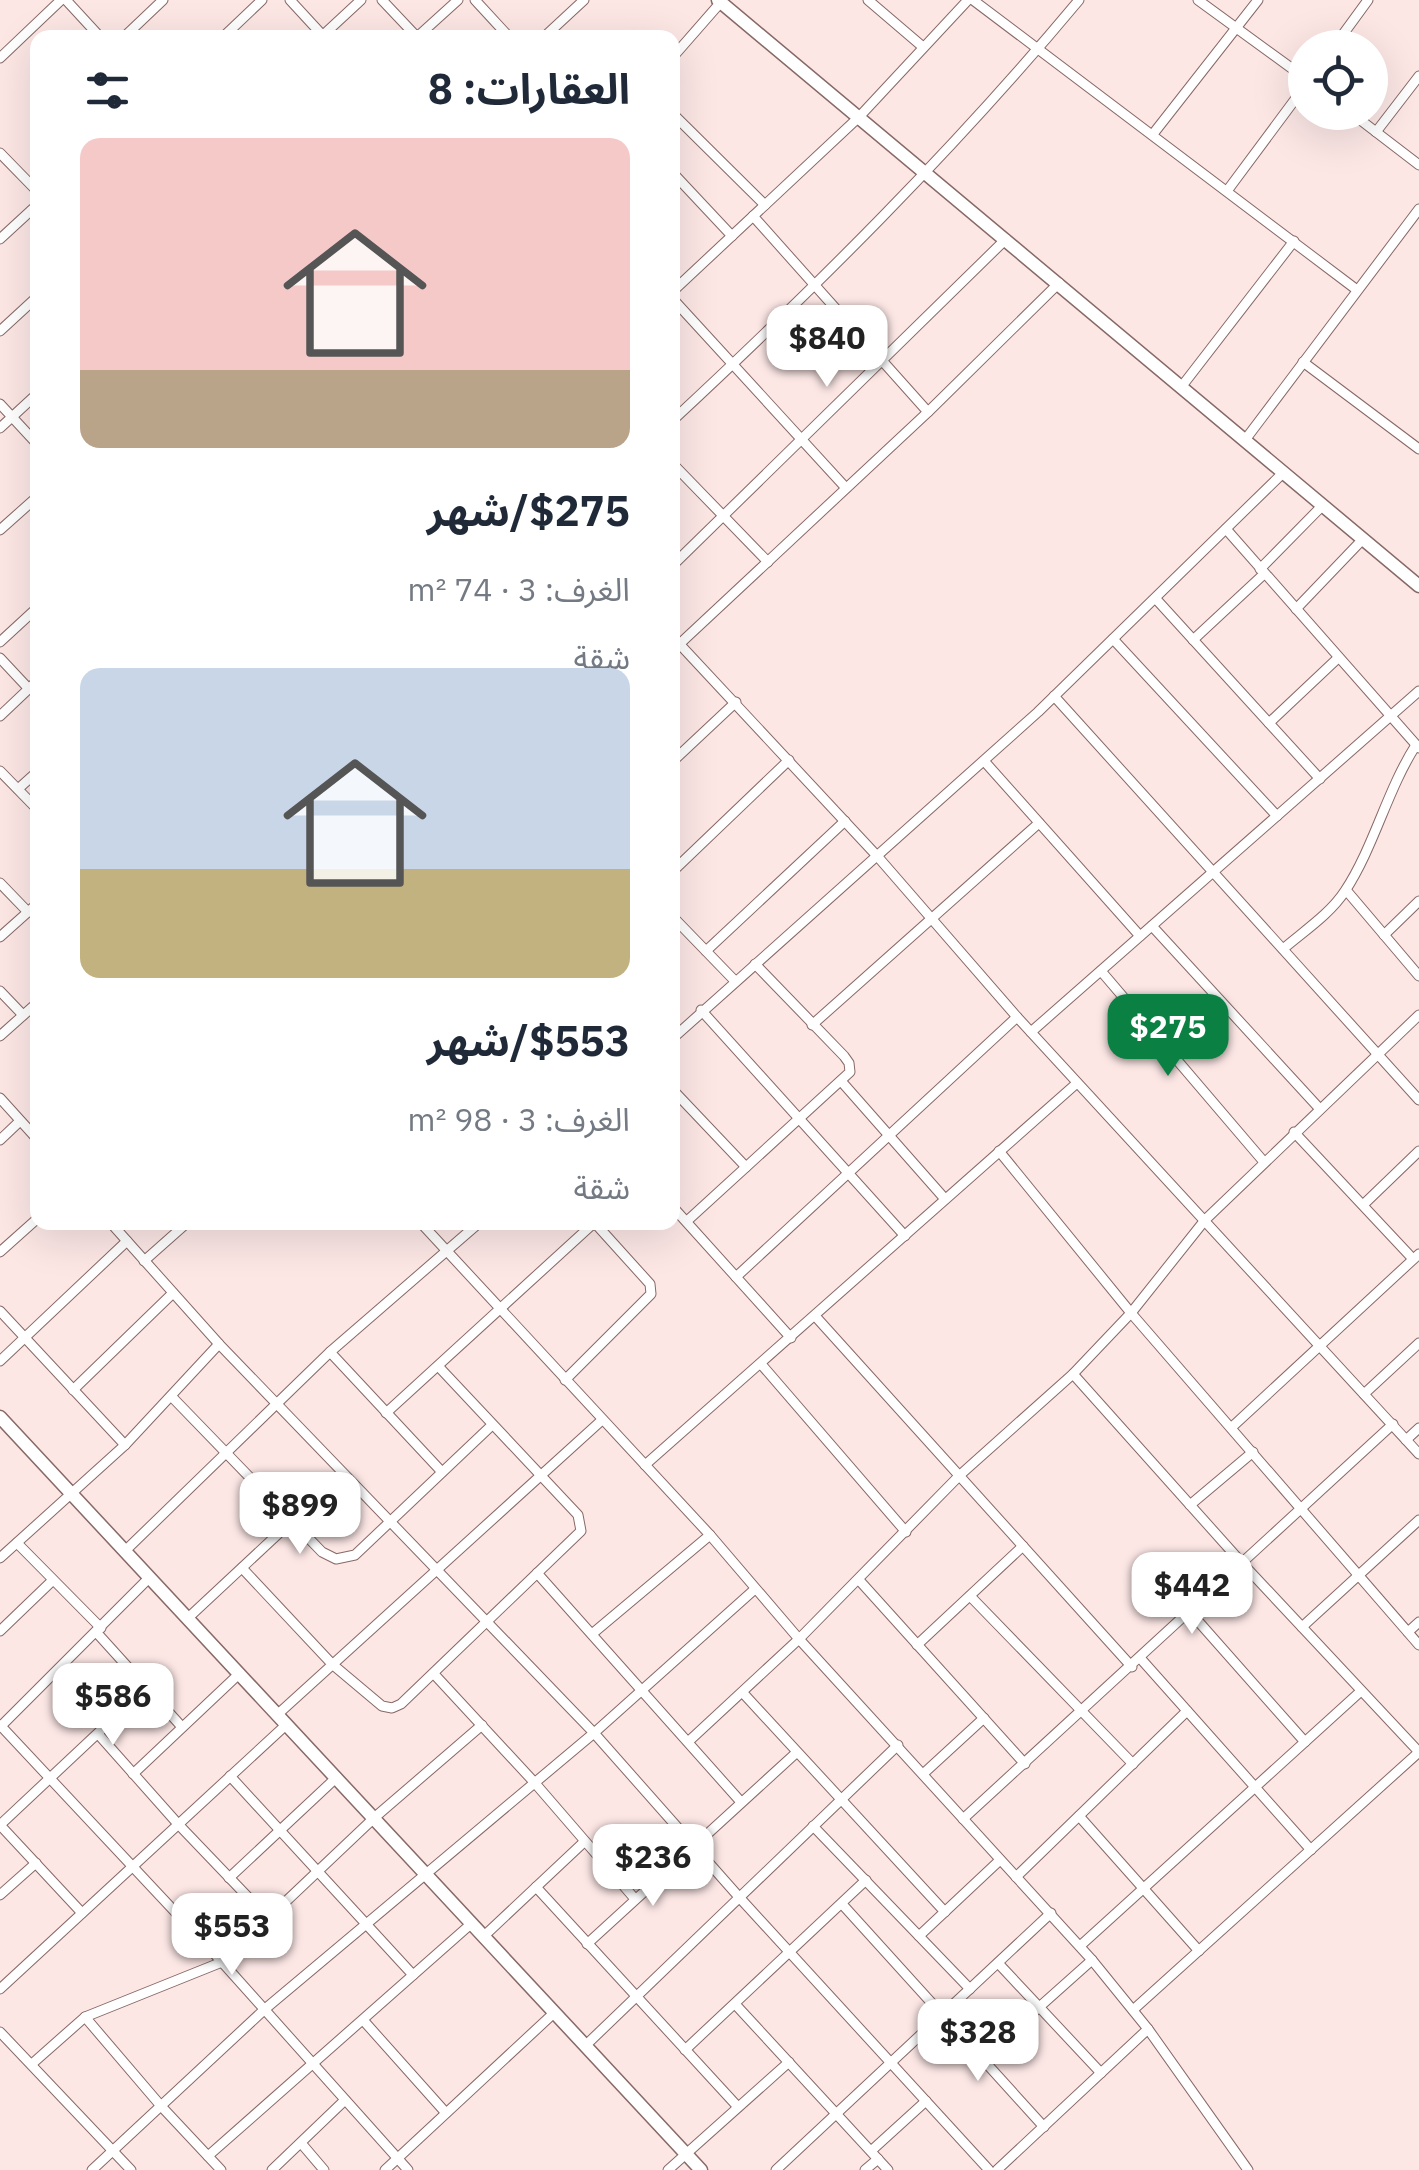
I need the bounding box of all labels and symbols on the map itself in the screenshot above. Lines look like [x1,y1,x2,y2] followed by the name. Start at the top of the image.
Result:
[768,305,886,390] pin: $840
[1109,994,1227,1079] pin: $275
[241,1472,359,1557] pin: $899
[1133,1552,1251,1637] pin: $442
[54,1663,172,1748] pin: $586
[594,1824,712,1909] pin: $236
[173,1893,291,1978] pin: $553
[919,1999,1037,2084] pin: $328

